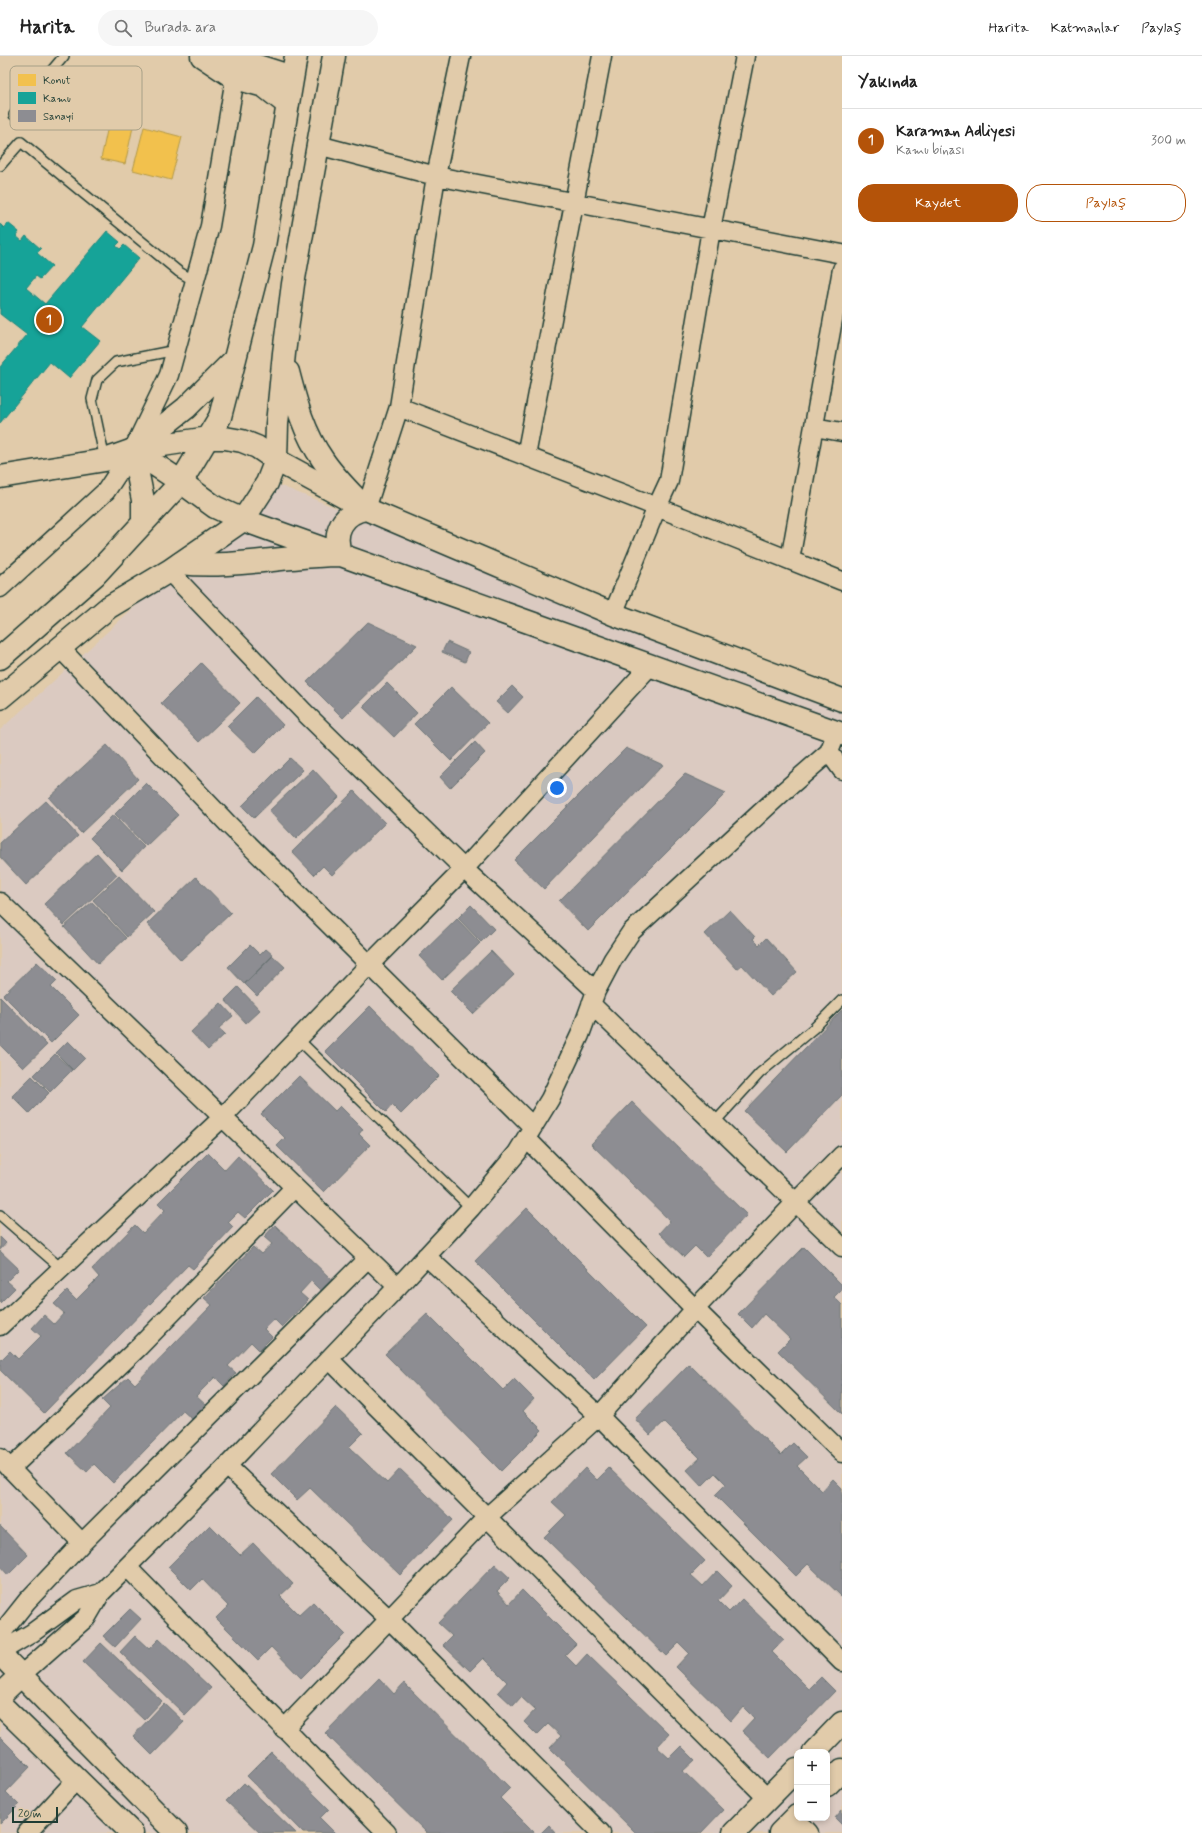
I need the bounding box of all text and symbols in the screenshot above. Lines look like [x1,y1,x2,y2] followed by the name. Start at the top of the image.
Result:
[98,10,378,46] search box
[20,15,74,40] text: Harita
[112,17,134,39] icon: search
[144,18,216,38] text: Burada ara
[988,19,1029,37] text: Harita
[1051,19,1119,37] text: Katmanlar
[1141,19,1182,37] text: Paylaş
[10,66,142,130] legend
[858,71,918,93] text: Yakında
[43,74,71,88] text: Konut
[43,92,71,106] text: Kamu
[43,110,74,124] text: Sanayi
[896,122,1015,142] text: Karaman Adliyesi
[868,132,874,149] text: 1
[1151,132,1186,149] text: 300 m
[896,142,965,159] text: Kamu binası
[858,184,1018,222] button: Kaydet
[1026,184,1186,222] button: Paylaş
[36,305,62,335] pin: 1
[547,778,567,798] your location
[794,1749,830,1821] map controls
[794,1749,830,1785] button: +
[794,1785,830,1821] button: −
[12,1805,58,1824] scale bar
[18,1807,41,1821] text: 20 m

